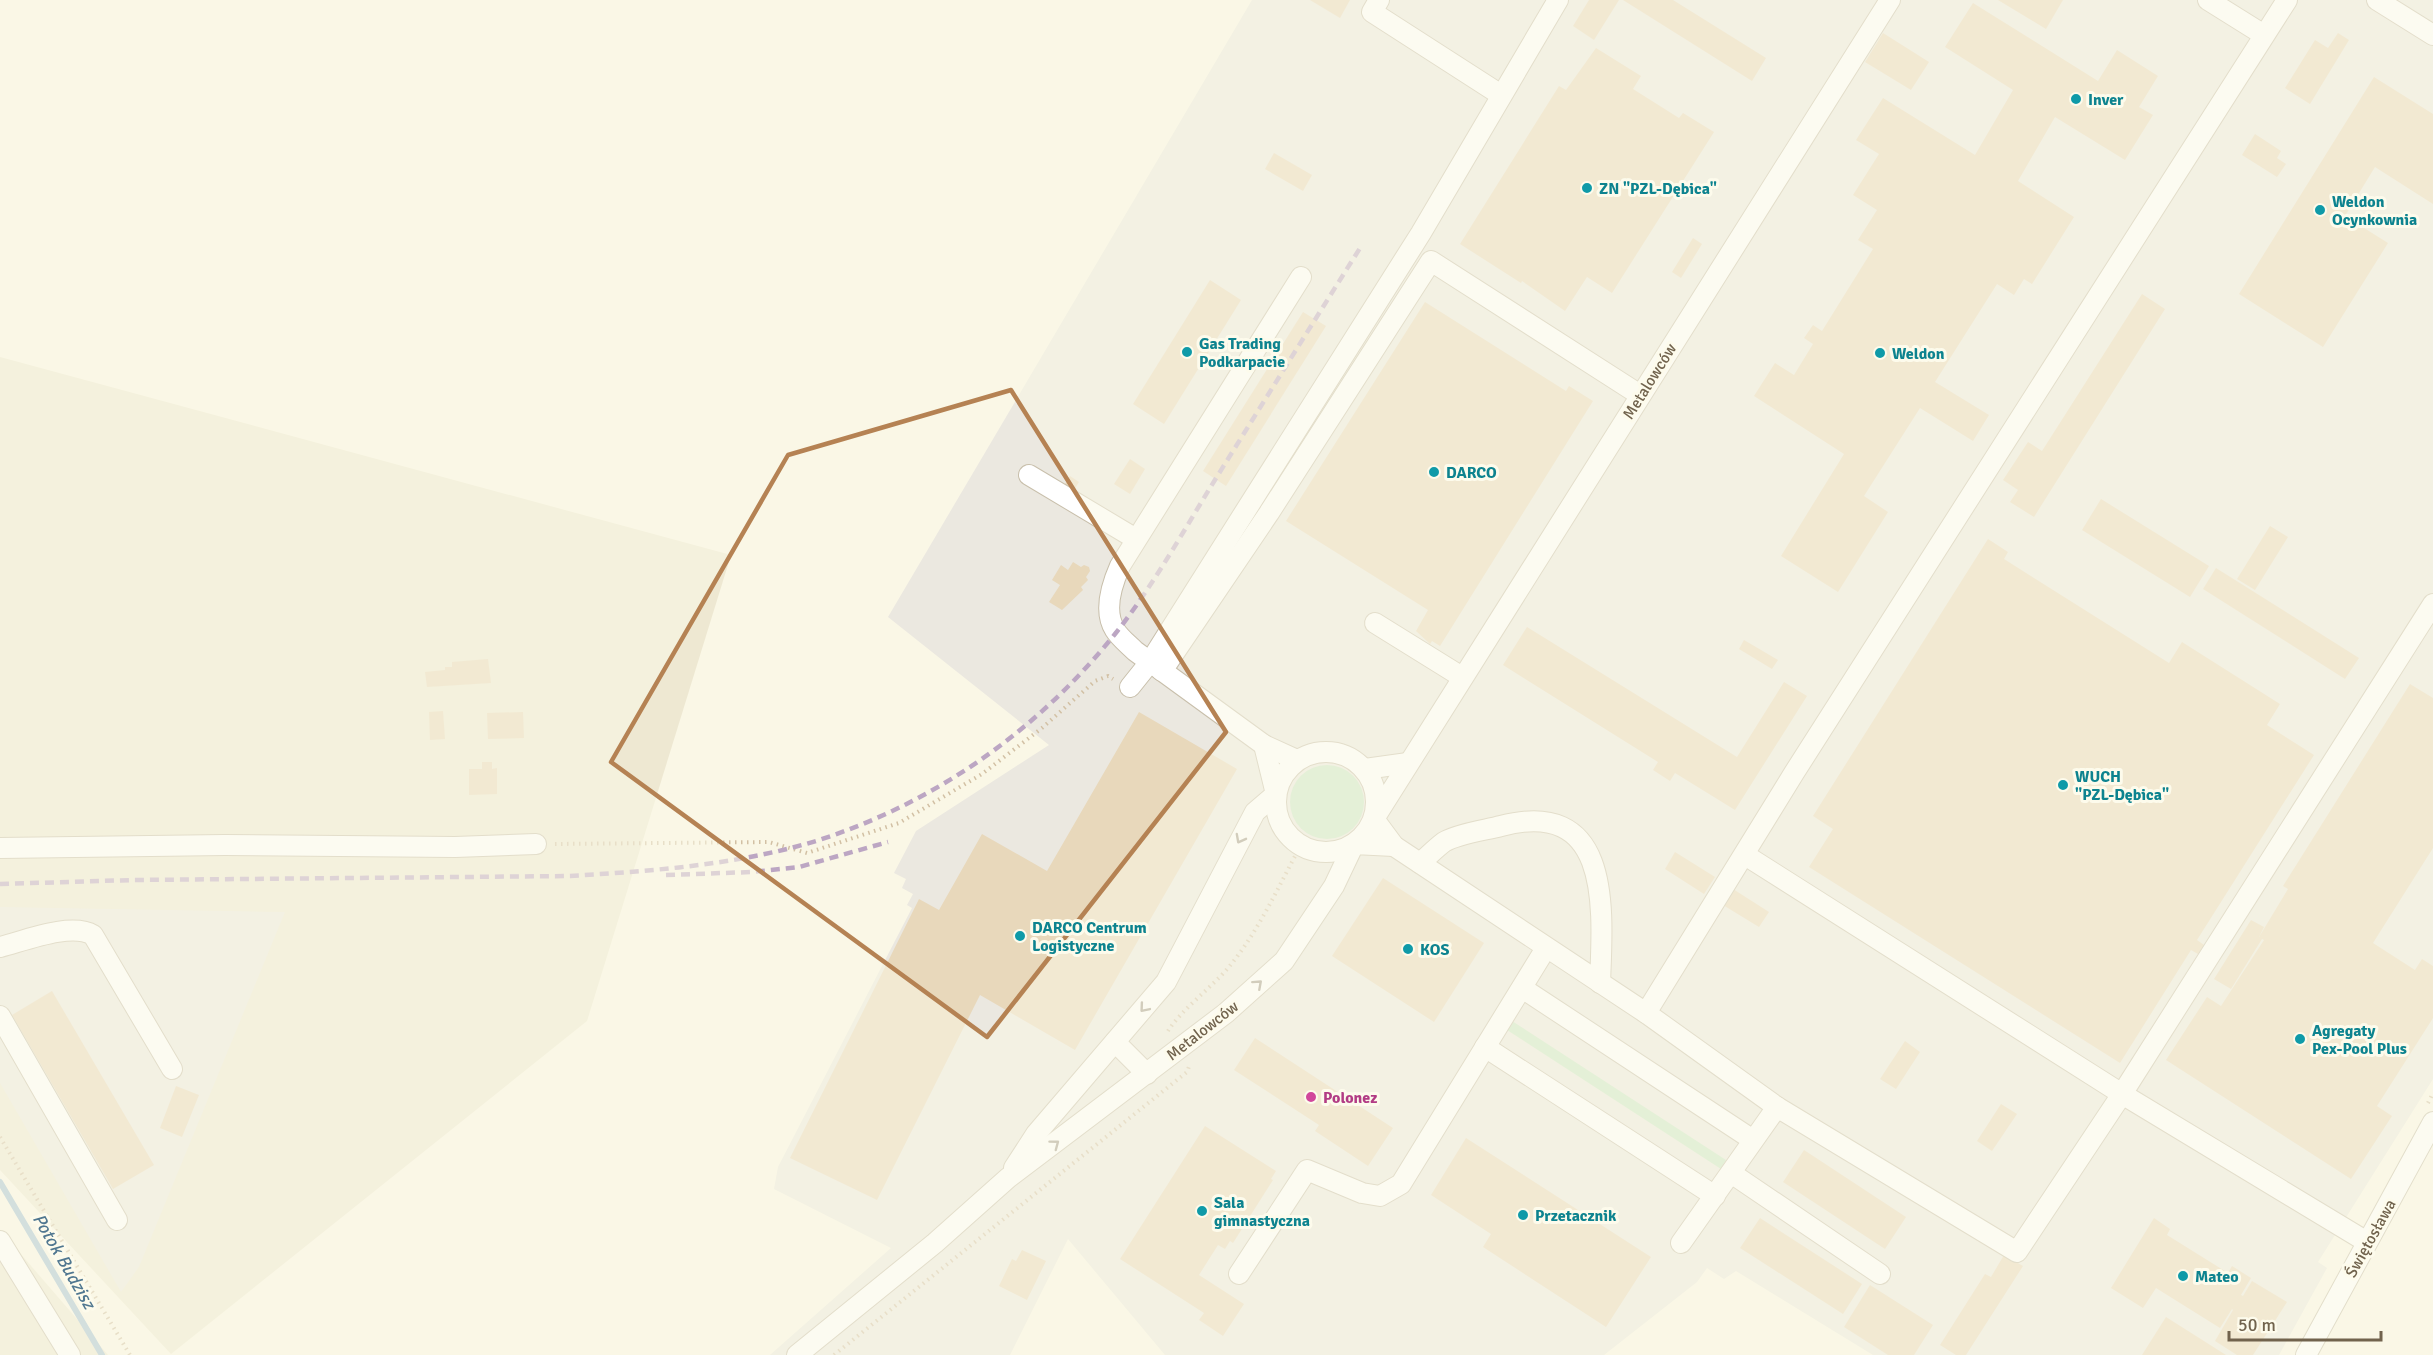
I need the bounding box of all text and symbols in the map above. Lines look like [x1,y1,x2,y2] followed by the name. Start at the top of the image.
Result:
[2088,90,2124,110] place label: Inver
[2069,92,2083,106] marker: Inver
[1599,179,1717,199] place label: ZN "PZL-Dębica"
[1580,181,1594,195] marker: ZN "PZL-Dębica"
[2332,192,2417,230] place label: Weldon Ocynkownia
[2313,203,2327,217] marker: Weldon Ocynkownia
[1199,334,1285,372] place label: Gas Trading Podkarpacie
[1619,339,1681,423] street label: Metalowców
[1892,344,1945,364] place label: Weldon
[1180,345,1194,359] marker: Gas Trading Podkarpacie
[1873,346,1887,360] marker: Weldon
[1446,463,1497,483] place label: DARCO
[1427,465,1441,479] marker: DARCO
[2075,767,2169,805] place label: WUCH "PZL-Dębica"
[2056,778,2070,792] marker: WUCH "PZL-Dębica"
[1236,833,1248,844] one-way arrow
[1032,918,1147,956] place label: DARCO Centrum Logistyczne
[1013,929,1027,943] marker: DARCO Centrum Logistyczne
[1420,940,1449,960] place label: KOS
[1401,942,1415,956] marker: KOS
[1251,980,1262,991] one-way arrow
[1163,996,1243,1065] street label: Metalowców
[1140,1001,1151,1012] one-way arrow
[2312,1021,2407,1059] place label: Agregaty Pex-Pool Plus
[2293,1032,2307,1046] marker: Agregaty Pex-Pool Plus
[1323,1088,1378,1108] place label: Polonez
[1304,1090,1318,1104] marker: Polonez
[1049,1140,1060,1151] one-way arrow
[1214,1193,1310,1231] place label: Sala gimnastyczna
[2341,1196,2401,1281] street label: Świętosława
[1195,1204,1209,1218] marker: Sala gimnastyczna
[1535,1206,1617,1226] place label: Przetacznik
[1516,1208,1530,1222] marker: Przetacznik
[28,1209,101,1314] water label: Potok Budzisz
[2195,1267,2239,1287] place label: Mateo
[2176,1269,2190,1283] marker: Mateo
[2229,1304,2380,1342] scale bar
[2238,1314,2276,1336] text: 50 m

